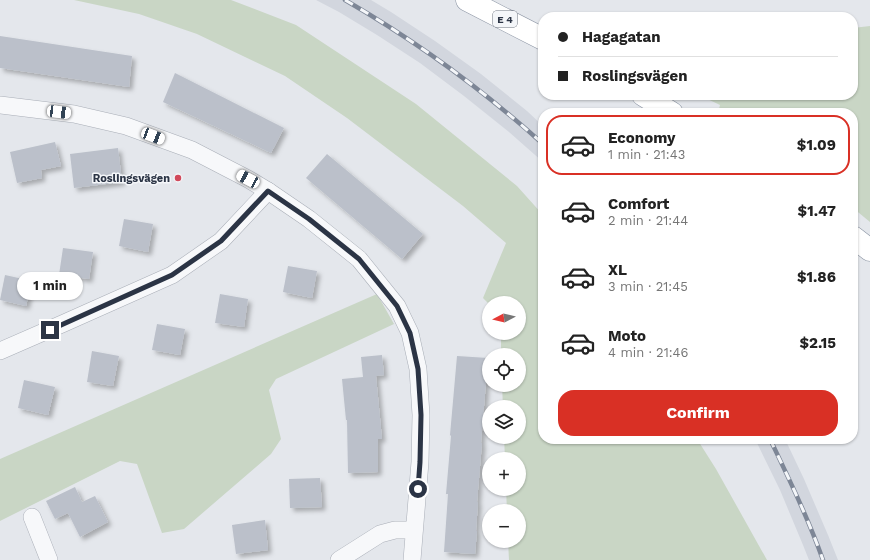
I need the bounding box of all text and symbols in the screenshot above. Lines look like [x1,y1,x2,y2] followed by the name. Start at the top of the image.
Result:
[493,11,517,27] road number: E 4
[582,28,660,46] text: Hagagatan
[582,67,688,85] text: Roslingsvägen
[46,105,72,119] car
[140,126,166,146] car
[560,127,596,163] icon: car
[608,129,675,147] text: Economy
[797,136,836,154] text: $1.09
[608,147,685,162] text: 1 min · 21:43
[235,168,261,190] car
[93,172,170,185] place label: Roslingsvägen
[173,173,183,183] marker: Roslingsvägen
[560,193,596,229] icon: car
[608,195,669,213] text: Comfort
[798,202,836,220] text: $1.47
[608,213,688,228] text: 2 min · 21:44
[560,259,596,295] icon: car
[608,261,627,279] text: XL
[797,268,836,286] text: $1.86
[17,272,83,300] callout: 1 min
[33,278,67,293] text: 1 min
[608,279,688,294] text: 3 min · 21:45
[482,296,526,340] north arrow
[482,296,526,548] map controls
[41,321,59,339] route end
[560,325,596,361] icon: car
[608,327,646,345] text: Moto
[799,334,836,352] text: $2.15
[608,345,688,360] text: 4 min · 21:46
[482,348,526,392] button: locate
[558,390,838,436] button: Confirm
[482,400,526,444] button: layers
[482,452,526,496] button: +
[409,480,427,498] route start
[482,504,526,548] button: −

